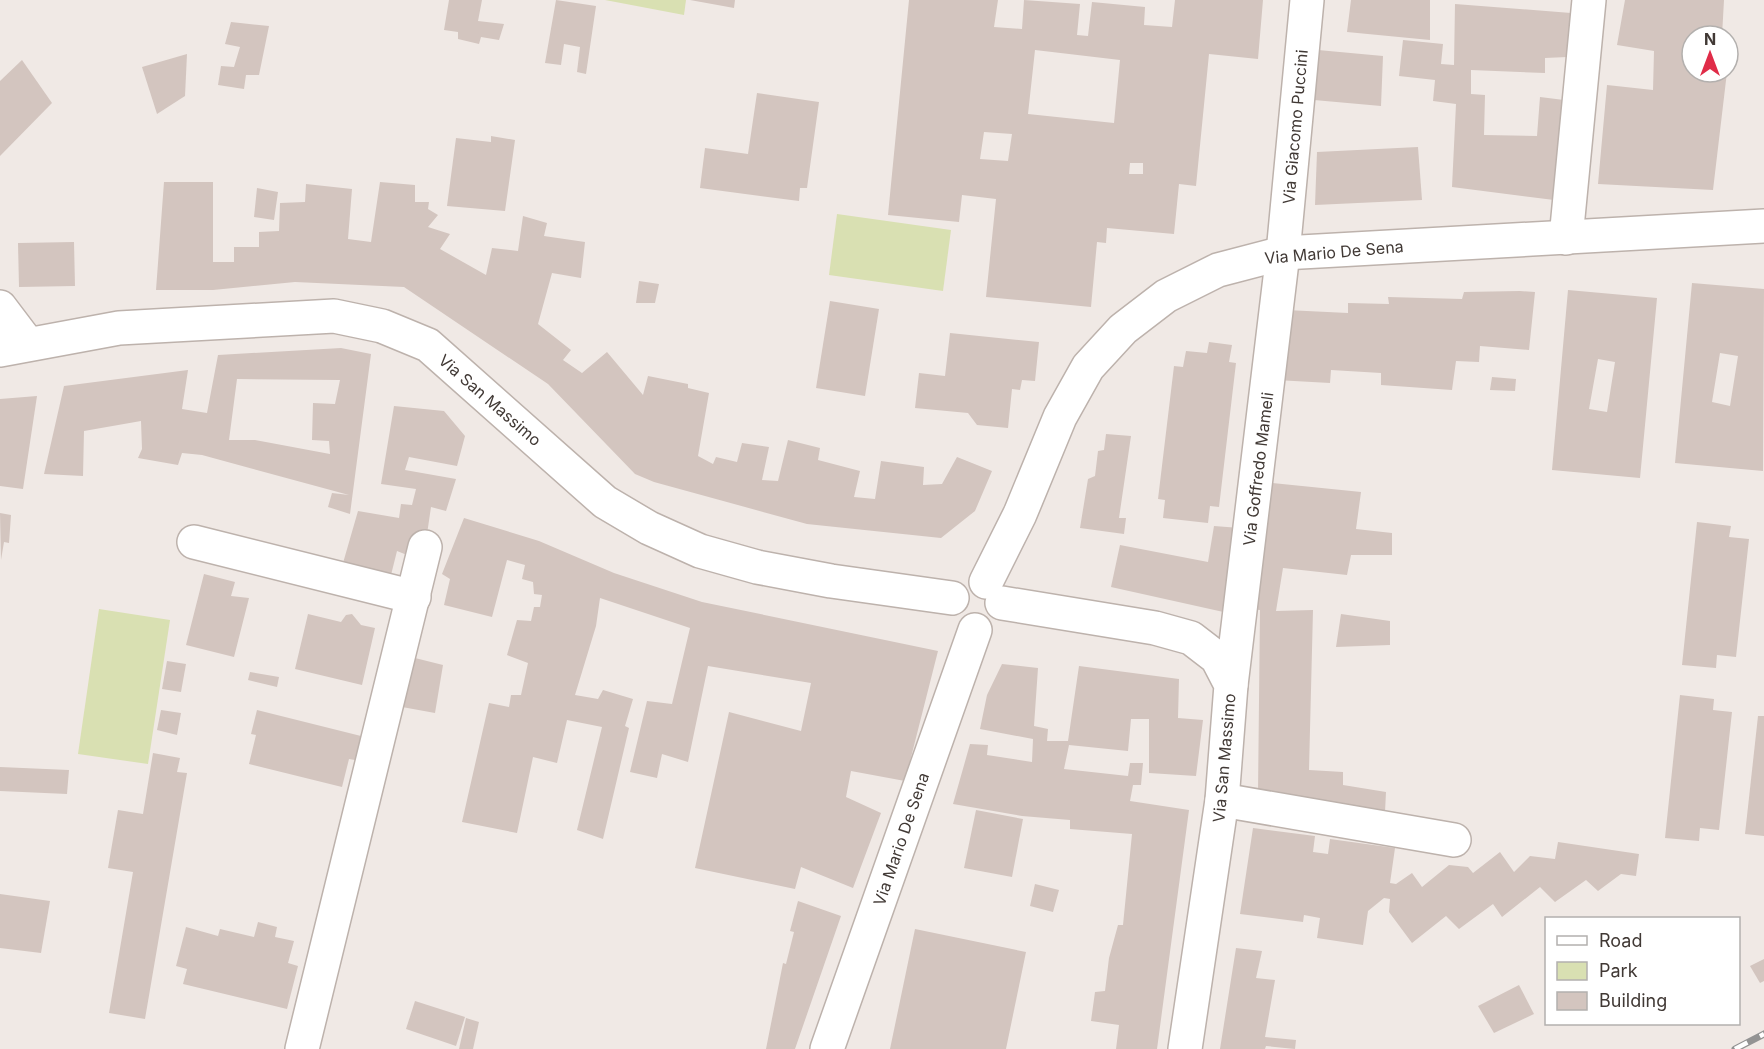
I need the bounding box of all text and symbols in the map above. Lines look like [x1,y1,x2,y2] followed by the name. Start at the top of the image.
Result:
[1680,24,1740,84] north arrow
[1704,29,1716,49] text: N
[1278,49,1312,205] street label: Via Giacomo Puccini
[1264,236,1404,268] street label: Via Mario De Sena
[435,350,545,450] street label: Via San Massimo
[1239,391,1277,547] street label: Via Goffredo Mameli
[1208,693,1240,823] street label: Via San Massimo
[869,770,933,908] street label: Via Mario De Sena
[1545,917,1740,1025] legend
[1599,930,1642,951] text: Road
[1599,960,1638,981] text: Park
[1599,990,1667,1011] text: Building

